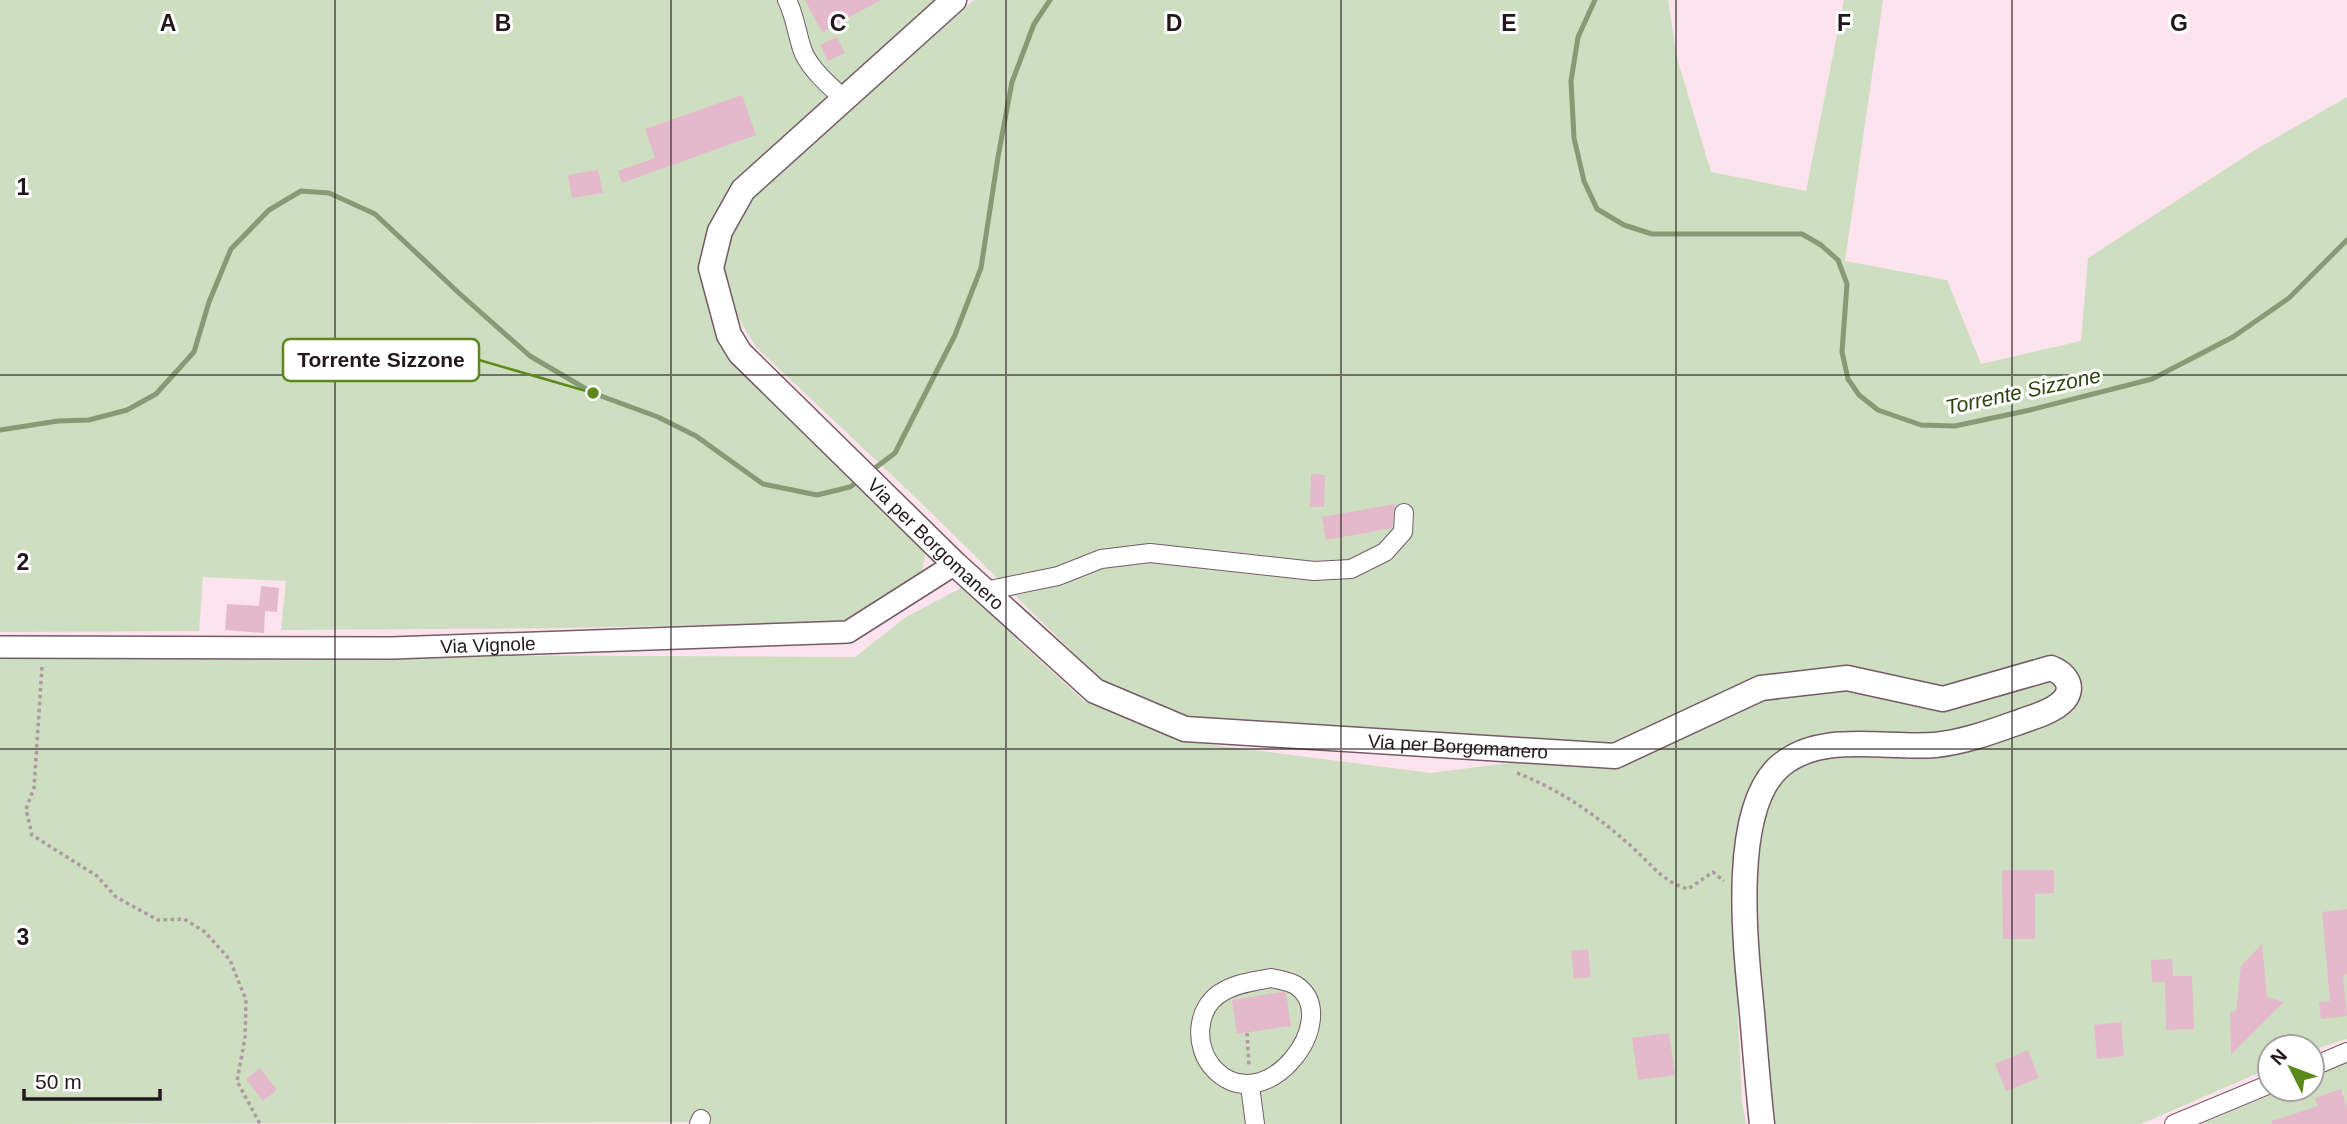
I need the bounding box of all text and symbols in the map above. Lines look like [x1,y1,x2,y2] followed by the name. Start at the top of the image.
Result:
[160,10,176,36] text: A
[495,10,511,36] text: B
[830,10,846,36] text: C
[1166,10,1182,36] text: D
[1501,10,1517,36] text: E
[1837,10,1851,36] text: F
[2170,10,2188,36] text: G
[17,174,30,200] text: 1
[283,339,479,381] callout: Torrente Sizzone
[297,348,465,371] text: Torrente Sizzone
[1943,363,2103,419] water label: Torrente Sizzone
[863,474,1008,614] street label: Via per Borgomanero
[17,549,29,575] text: 2
[440,632,536,657] street label: Via Vignole
[1367,730,1549,762] street label: Via per Borgomanero
[17,924,29,950] text: 3
[2256,1033,2326,1103] north arrow
[2266,1045,2291,1069] text: N
[24,1058,161,1102] scale bar
[35,1070,82,1093] text: 50 m

